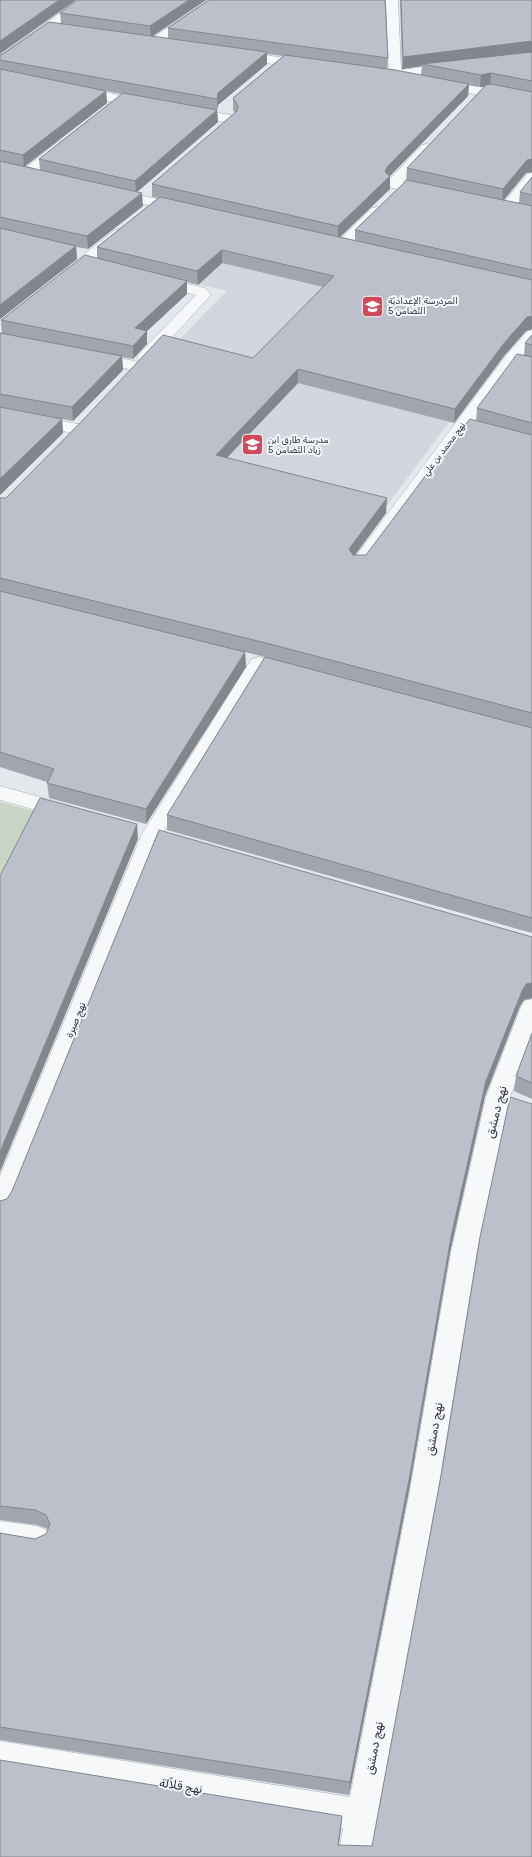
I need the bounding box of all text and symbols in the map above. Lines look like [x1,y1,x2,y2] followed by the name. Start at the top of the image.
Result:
[360,293,386,319] school or university icon: المردرسة الإعداديّة التّضامن 5
[388,296,458,316] place label: المردرسة الإعداديّة التّضامن 5
[421,420,469,479] street label: نهج محمد بن علي
[240,432,266,458] school or university icon: مدرسة طارق ابن زياد التّضامن 5
[268,435,328,455] place label: مدرسة طارق ابن زياد التّضامن 5
[63,1000,90,1040] street label: نهج صبرة
[482,1084,512,1140] street label: نهج دمشق
[422,1401,448,1457] street label: نهج دمشق
[362,1720,388,1776] street label: نهج دمشق
[158,1775,204,1798] street label: نهج قلاّلة

